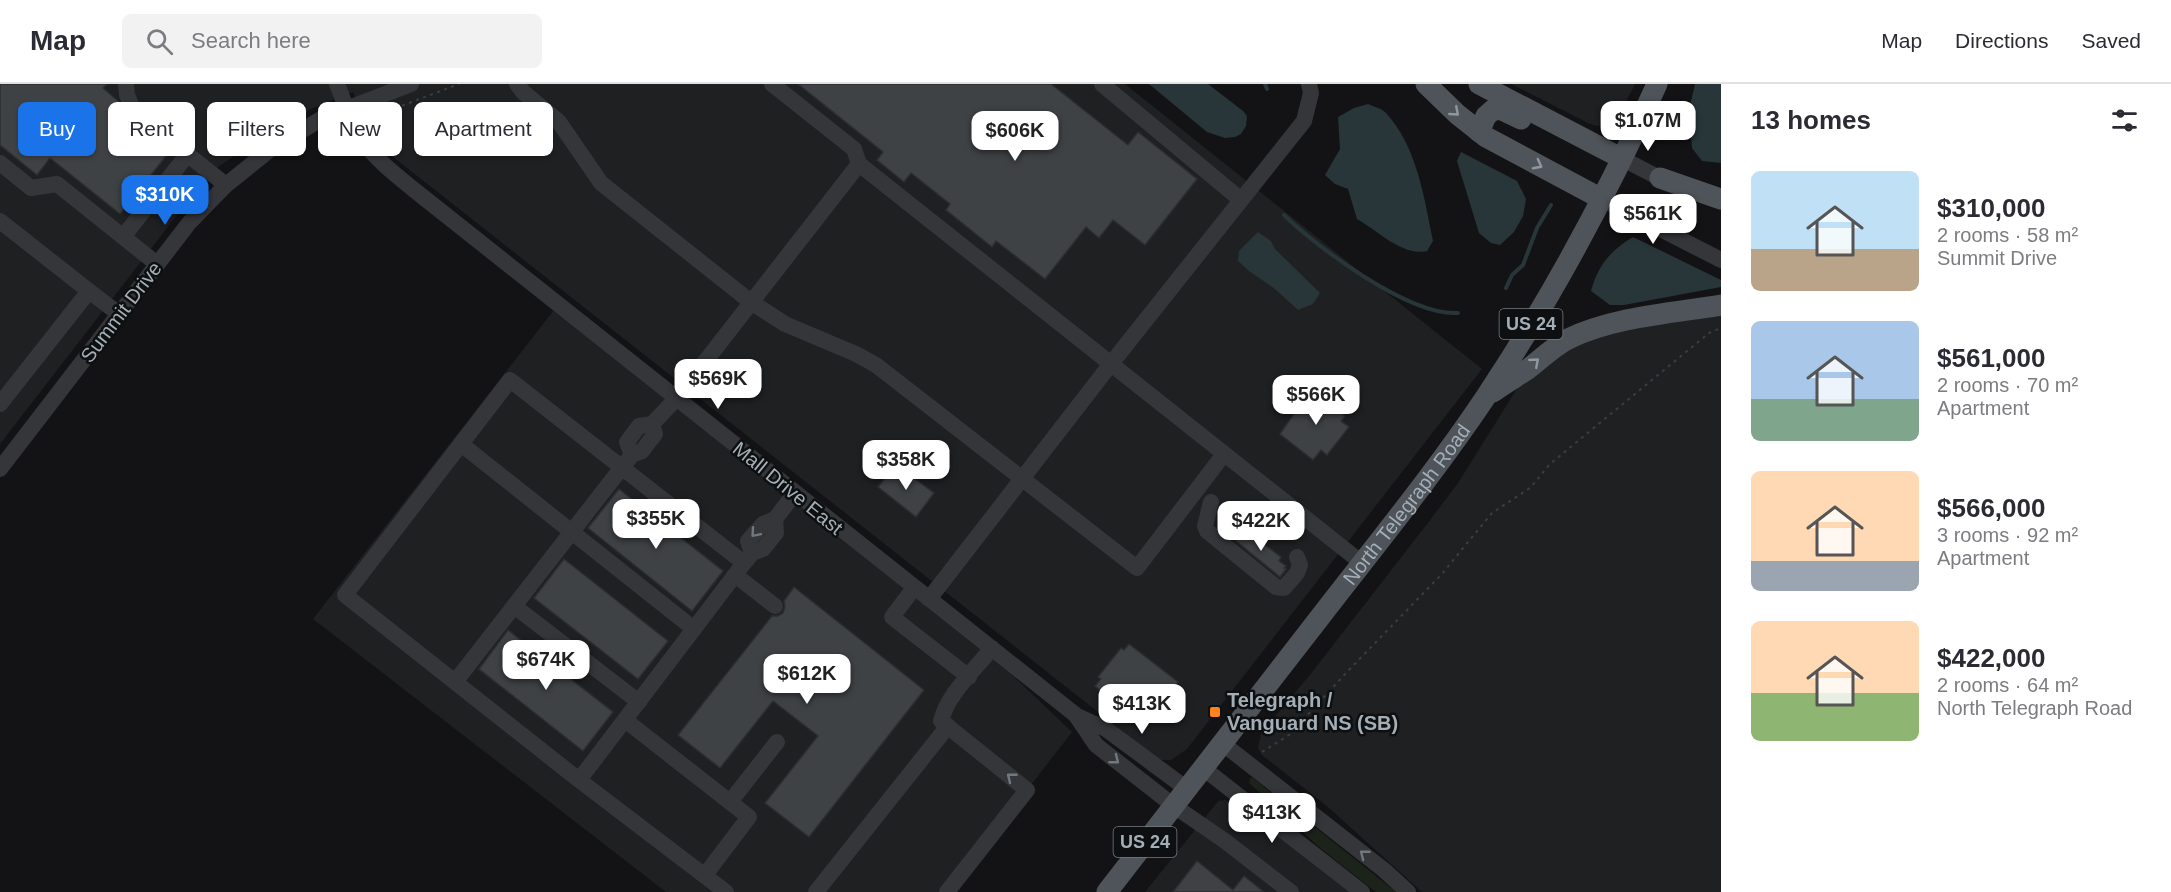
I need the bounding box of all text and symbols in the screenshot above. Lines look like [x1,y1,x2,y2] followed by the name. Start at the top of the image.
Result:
[122,14,542,68] search box
[30,25,86,56] text: Map
[143,25,176,58] icon: search
[191,28,311,53] text: Search here
[1881,29,1922,52] text: Map
[1955,29,2048,52] text: Directions
[2081,29,2141,52] text: Saved
[1599,101,1697,152] pin: $1.07M
[18,102,96,156] chip: Buy
[108,102,195,156] chip: Rent
[207,102,306,156] chip: Filters
[318,102,402,156] chip: New
[414,102,553,156] chip: Apartment
[2108,104,2141,137] icon: filters
[1448,105,1459,116] one-way arrow
[1751,105,1871,135] text: 13 homes
[1615,109,1681,131] text: $1.07M
[973,111,1057,162] pin: $606K
[986,119,1044,141] text: $606K
[1531,158,1542,169] one-way arrow
[123,175,207,226] pin: $310K
[136,183,194,205] text: $310K
[1937,193,2045,223] text: $310,000
[1611,194,1695,245] pin: $561K
[1799,195,1871,267] icon: home
[1624,202,1682,224] text: $561K
[1937,224,2078,246] text: 2 rooms · 58 m²
[1937,247,2057,269] text: Summit Drive
[76,257,166,367] street label: Summit Drive
[1500,309,1562,339] road number: US 24
[1937,343,2045,373] text: $561,000
[1799,345,1871,417] icon: home
[1528,358,1539,369] one-way arrow
[676,359,760,410] pin: $569K
[689,367,747,389] text: $569K
[1937,374,2078,396] text: 2 rooms · 70 m²
[1274,375,1358,426] pin: $566K
[1287,383,1345,405] text: $566K
[1937,397,2029,419] text: Apartment
[1339,420,1475,589] street label: North Telegraph Road
[729,437,848,539] street label: Mall Drive East
[864,440,948,491] pin: $358K
[877,448,935,470] text: $358K
[1937,493,2045,523] text: $566,000
[1799,495,1871,567] icon: home
[614,499,698,550] pin: $355K
[1219,501,1303,552] pin: $422K
[627,507,685,529] text: $355K
[1232,509,1290,531] text: $422K
[1937,524,2078,546] text: 3 rooms · 92 m²
[751,526,762,537] one-way arrow
[1937,547,2029,569] text: Apartment
[504,640,588,691] pin: $674K
[1937,643,2045,673] text: $422,000
[1799,645,1871,717] icon: home
[517,648,575,670] text: $674K
[765,654,849,705] pin: $612K
[778,662,836,684] text: $612K
[1937,674,2078,696] text: 2 rooms · 64 m²
[1100,684,1184,735] pin: $413K
[1227,689,1398,734] place label: Telegraph / Vanguard NS (SB)
[1113,692,1171,714] text: $413K
[1937,697,2132,719] text: North Telegraph Road
[1208,705,1222,719] marker: Telegraph / Vanguard NS (SB)
[1109,752,1120,763] one-way arrow
[1007,773,1018,784] one-way arrow
[1230,793,1314,844] pin: $413K
[1243,801,1301,823] text: $413K
[1114,827,1176,857] road number: US 24
[1360,850,1371,861] one-way arrow

